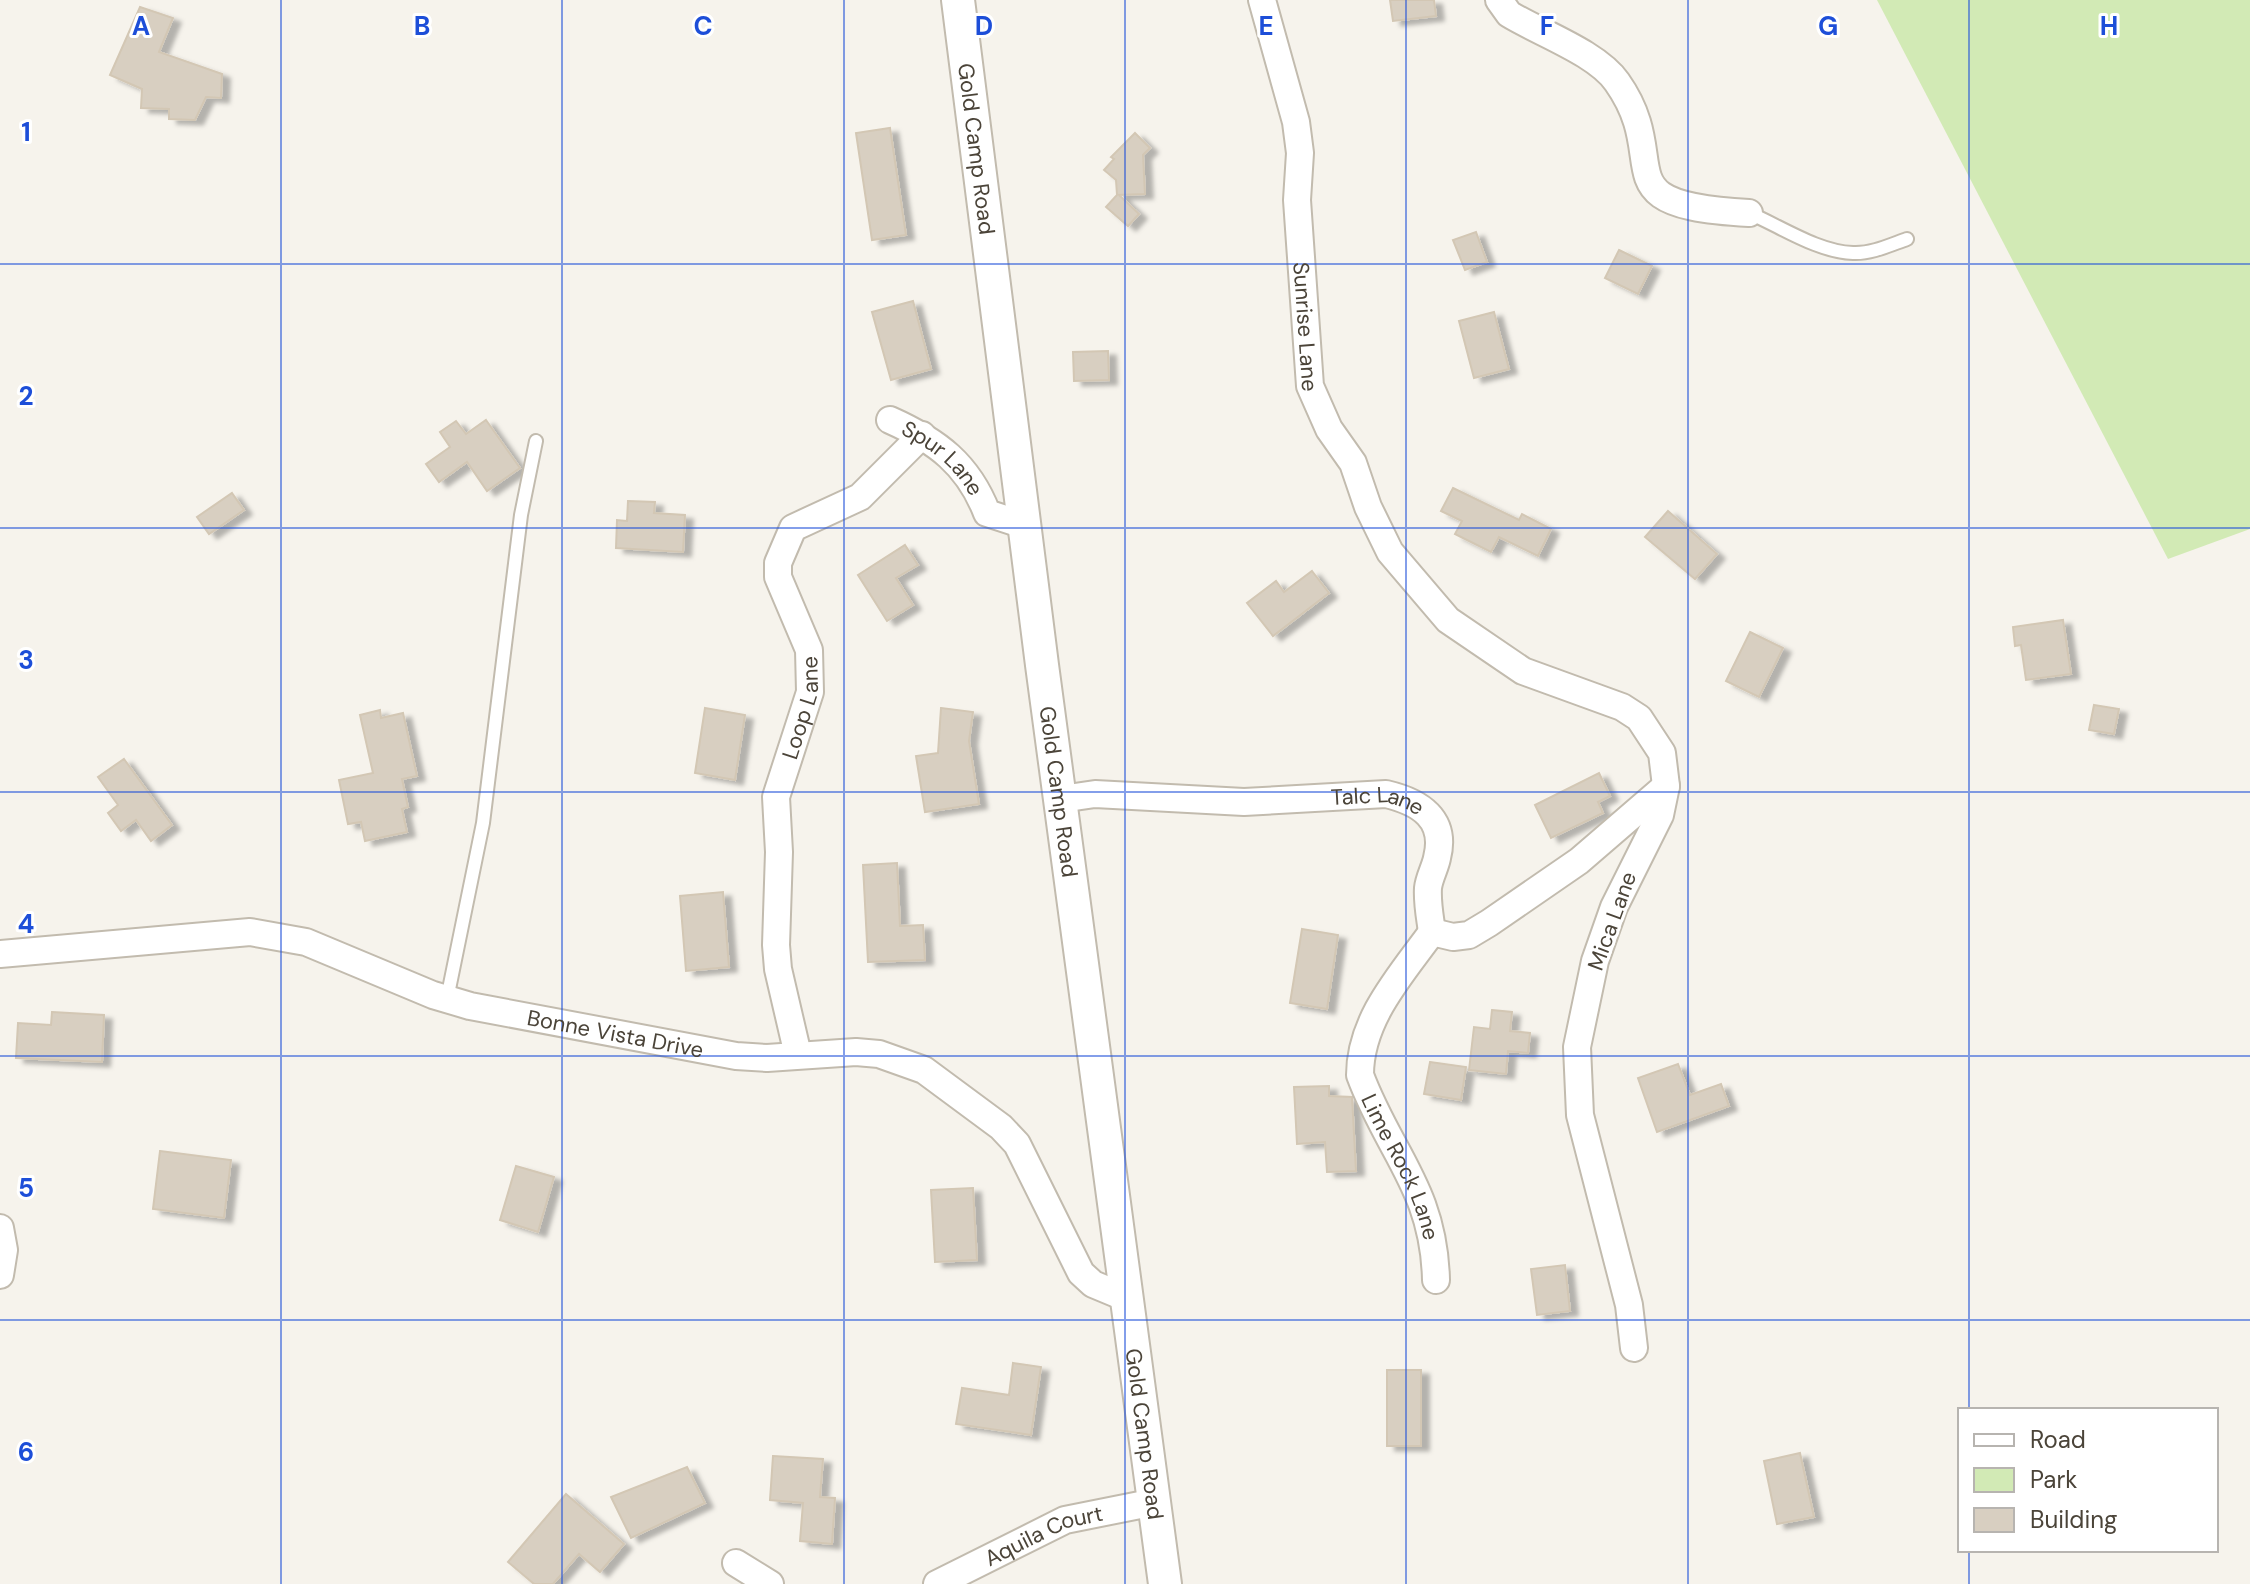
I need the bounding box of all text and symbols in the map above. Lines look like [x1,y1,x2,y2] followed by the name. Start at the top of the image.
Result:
[132,9,150,43] text: A
[414,9,430,43] text: B
[693,9,713,43] text: C
[975,9,993,43] text: D
[1258,9,1274,43] text: E
[1540,9,1554,43] text: F
[1818,9,1838,43] text: G
[2100,9,2118,43] text: H
[952,61,1002,236] street label: Gold Camp Road
[21,115,31,149] text: 1
[1287,261,1325,392] street label: Sunrise Lane
[18,379,34,413] text: 2
[897,413,991,501] street label: Spur Lane
[18,643,34,677] text: 3
[775,656,825,763] street label: Loop Lane
[1033,704,1085,879] street label: Gold Camp Road
[1330,779,1430,821] street label: Talc Lane
[1581,868,1643,974] street label: Mica Lane
[18,907,34,941] text: 4
[525,1003,706,1064] street label: Bonne Vista Drive
[1355,1089,1446,1243] street label: Lime Rock Lane
[18,1171,34,1205] text: 5
[1119,1346,1171,1521] street label: Gold Camp Road
[1958,1408,2218,1552] legend
[2030,1424,2086,1455] text: Road
[18,1435,34,1469] text: 6
[2030,1464,2077,1495] text: Park
[979,1498,1105,1573] street label: Aquila Court
[2030,1504,2117,1535] text: Building

